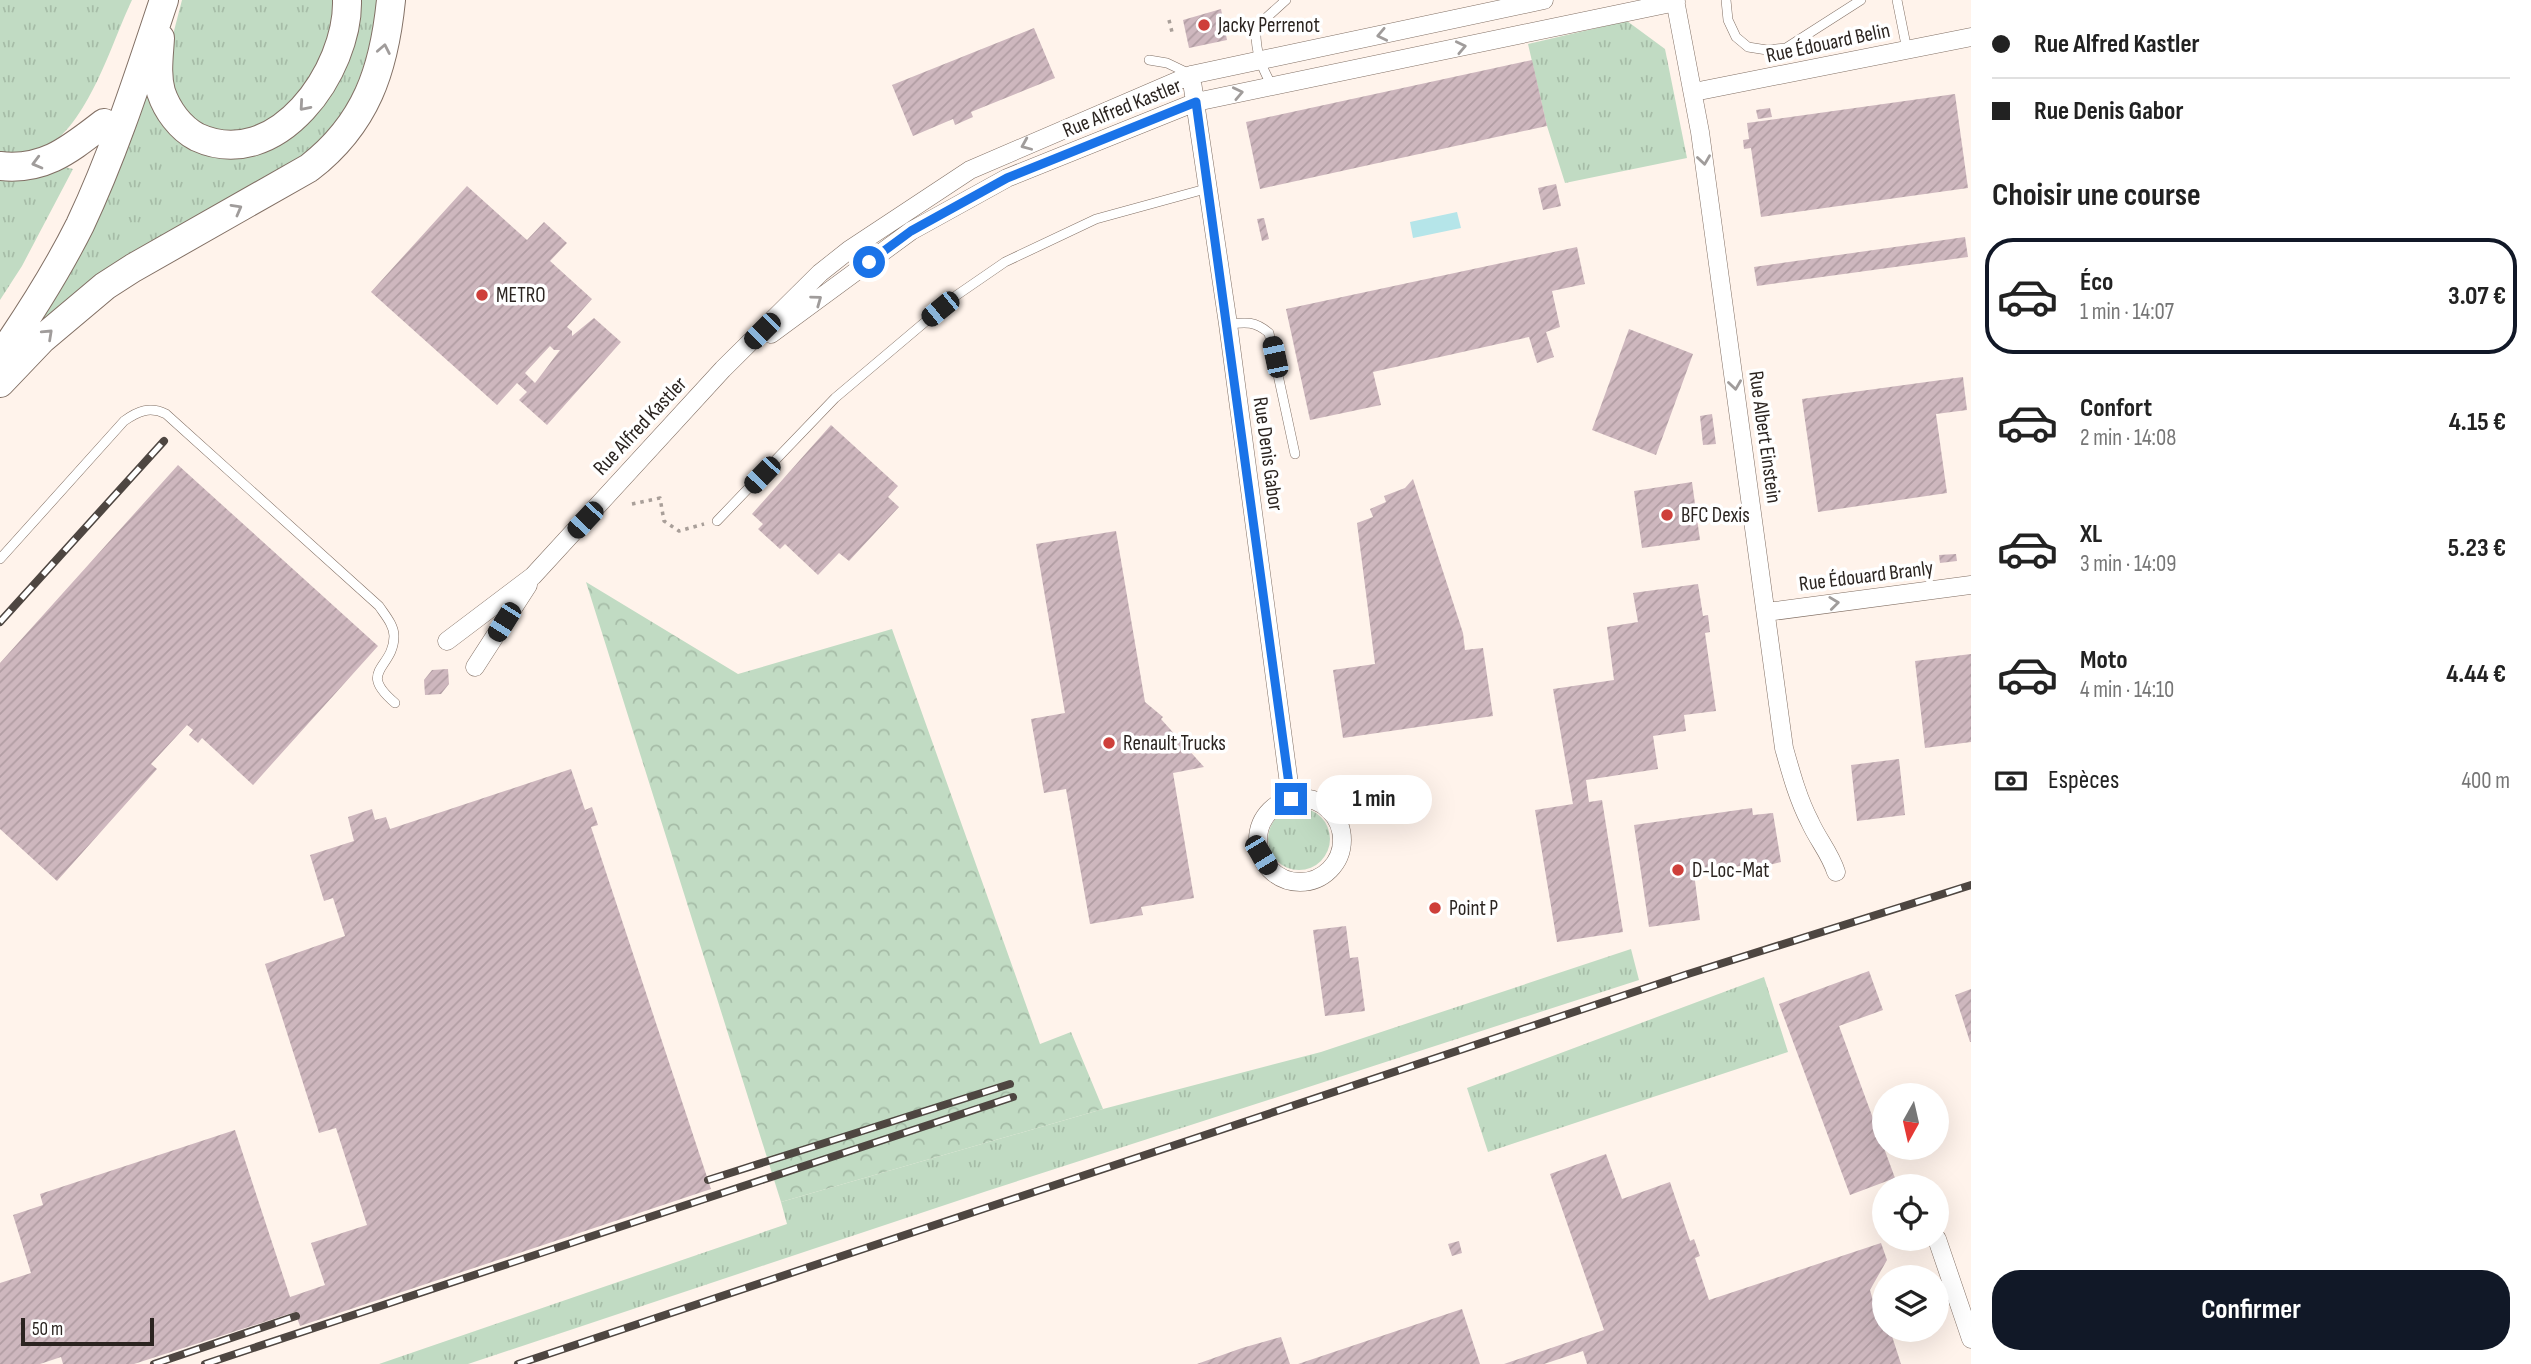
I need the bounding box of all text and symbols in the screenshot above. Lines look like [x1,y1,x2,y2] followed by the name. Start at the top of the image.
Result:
[1217,13,1320,38] place label: Jacky Perrenot
[1196,17,1212,33] marker: Jacky Perrenot
[1764,18,1892,68] street label: Rue Édouard Belin
[1376,27,1388,42] one-way arrow
[2034,29,2200,60] text: Rue Alfred Kastler
[1455,41,1467,56] one-way arrow
[375,43,390,55] one-way arrow
[1059,73,1185,143] street label: Rue Alfred Kastler
[1232,87,1244,102] one-way arrow
[2034,96,2183,127] text: Rue Denis Gabor
[300,98,312,111] one-way arrow
[1020,137,1032,151] one-way arrow
[1696,154,1711,166] one-way arrow
[31,155,43,169] one-way arrow
[1992,176,2201,215] text: Choisir une course
[229,204,242,217] one-way arrow
[853,246,885,278] route start
[1996,265,2059,328] icon: car
[2080,267,2113,298] text: Éco
[2448,281,2506,312] text: 3.07 €
[496,283,546,308] place label: METRO
[474,287,490,303] marker: METRO
[918,288,963,330] car
[809,296,822,308] one-way arrow
[2080,298,2174,326] text: 1 min · 14:07
[740,309,785,353] car
[39,330,52,342] one-way arrow
[1261,334,1290,380] car
[1743,369,1787,505] street label: Rue Albert Einstein
[588,372,692,480] street label: Rue Alfred Kastler
[1728,379,1743,391] one-way arrow
[1996,391,2059,454] icon: car
[2080,393,2152,424] text: Confort
[1248,395,1288,513] street label: Rue Denis Gabor
[2449,407,2506,438] text: 4.15 €
[2080,424,2176,452] text: 2 min · 14:08
[740,453,785,497] car
[563,497,608,543] car
[1681,503,1750,528] place label: BFC Dexis
[1659,507,1675,523] marker: BFC Dexis
[1996,517,2059,580] icon: car
[2080,519,2102,550] text: XL
[2448,533,2506,564] text: 5.23 €
[2080,550,2177,578] text: 3 min · 14:09
[1797,555,1935,597] street label: Rue Édouard Branly
[1829,596,1840,611] one-way arrow
[484,599,525,645] car
[1996,643,2059,706] icon: car
[2080,645,2128,676] text: Moto
[2446,659,2506,690] text: 4.44 €
[2080,676,2174,704] text: 4 min · 14:10
[1123,731,1226,756] place label: Renault Trucks
[1101,735,1117,751] marker: Renault Trucks
[1992,762,2030,800] icon: cash
[2048,765,2119,796] text: Espèces
[2461,767,2510,795] text: 400 m
[1316,774,1431,824] callout: 1 min
[1275,783,1307,815] route end
[1353,785,1395,813] text: 1 min
[1242,832,1281,878] car
[1692,858,1769,883] place label: D-Loc-Mat
[1670,862,1686,878] marker: D-Loc-Mat
[1449,896,1498,921] place label: Point P
[1427,900,1443,916] marker: Point P
[1872,1083,1950,1160] north arrow
[1872,1083,1949,1342] map controls
[1872,1174,1949,1251] button: locate
[1872,1265,1949,1342] button: layers
[1992,1270,2510,1350] button: Confirmer
[21,1315,154,1347] scale bar
[32,1318,63,1341] text: 50 m

